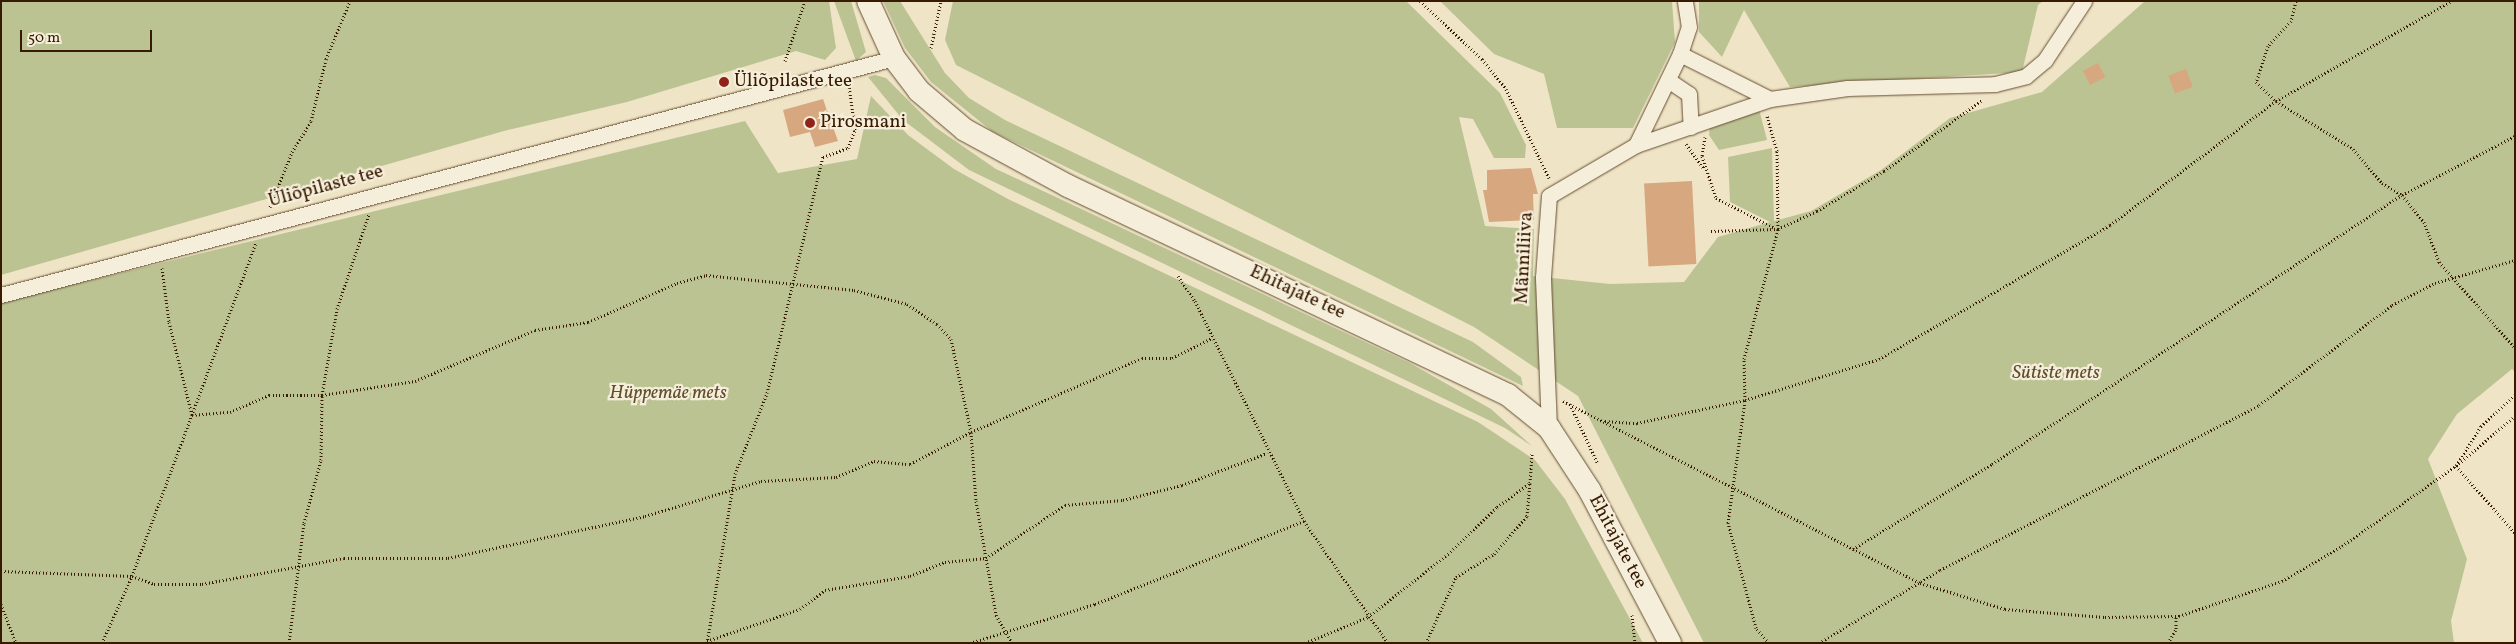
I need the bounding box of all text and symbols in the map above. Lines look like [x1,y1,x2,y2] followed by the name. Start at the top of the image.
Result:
[22,20,155,52] scale bar
[28,28,60,49] text: 50 m
[734,71,852,93] place label: Üliõpilaste tee
[718,76,730,88] marker: Üliõpilaste tee
[820,112,906,134] place label: Pirosmani
[804,117,816,129] marker: Pirosmani
[266,161,386,213] street label: Üliõpilaste tee
[1511,211,1539,305] street label: Männiliiva
[1246,261,1348,325] street label: Ehitajate tee
[2012,363,2100,385] park label: Sütiste mets
[609,383,727,405] park label: Hüppemäe mets
[1583,491,1651,593] street label: Ehitajate tee

